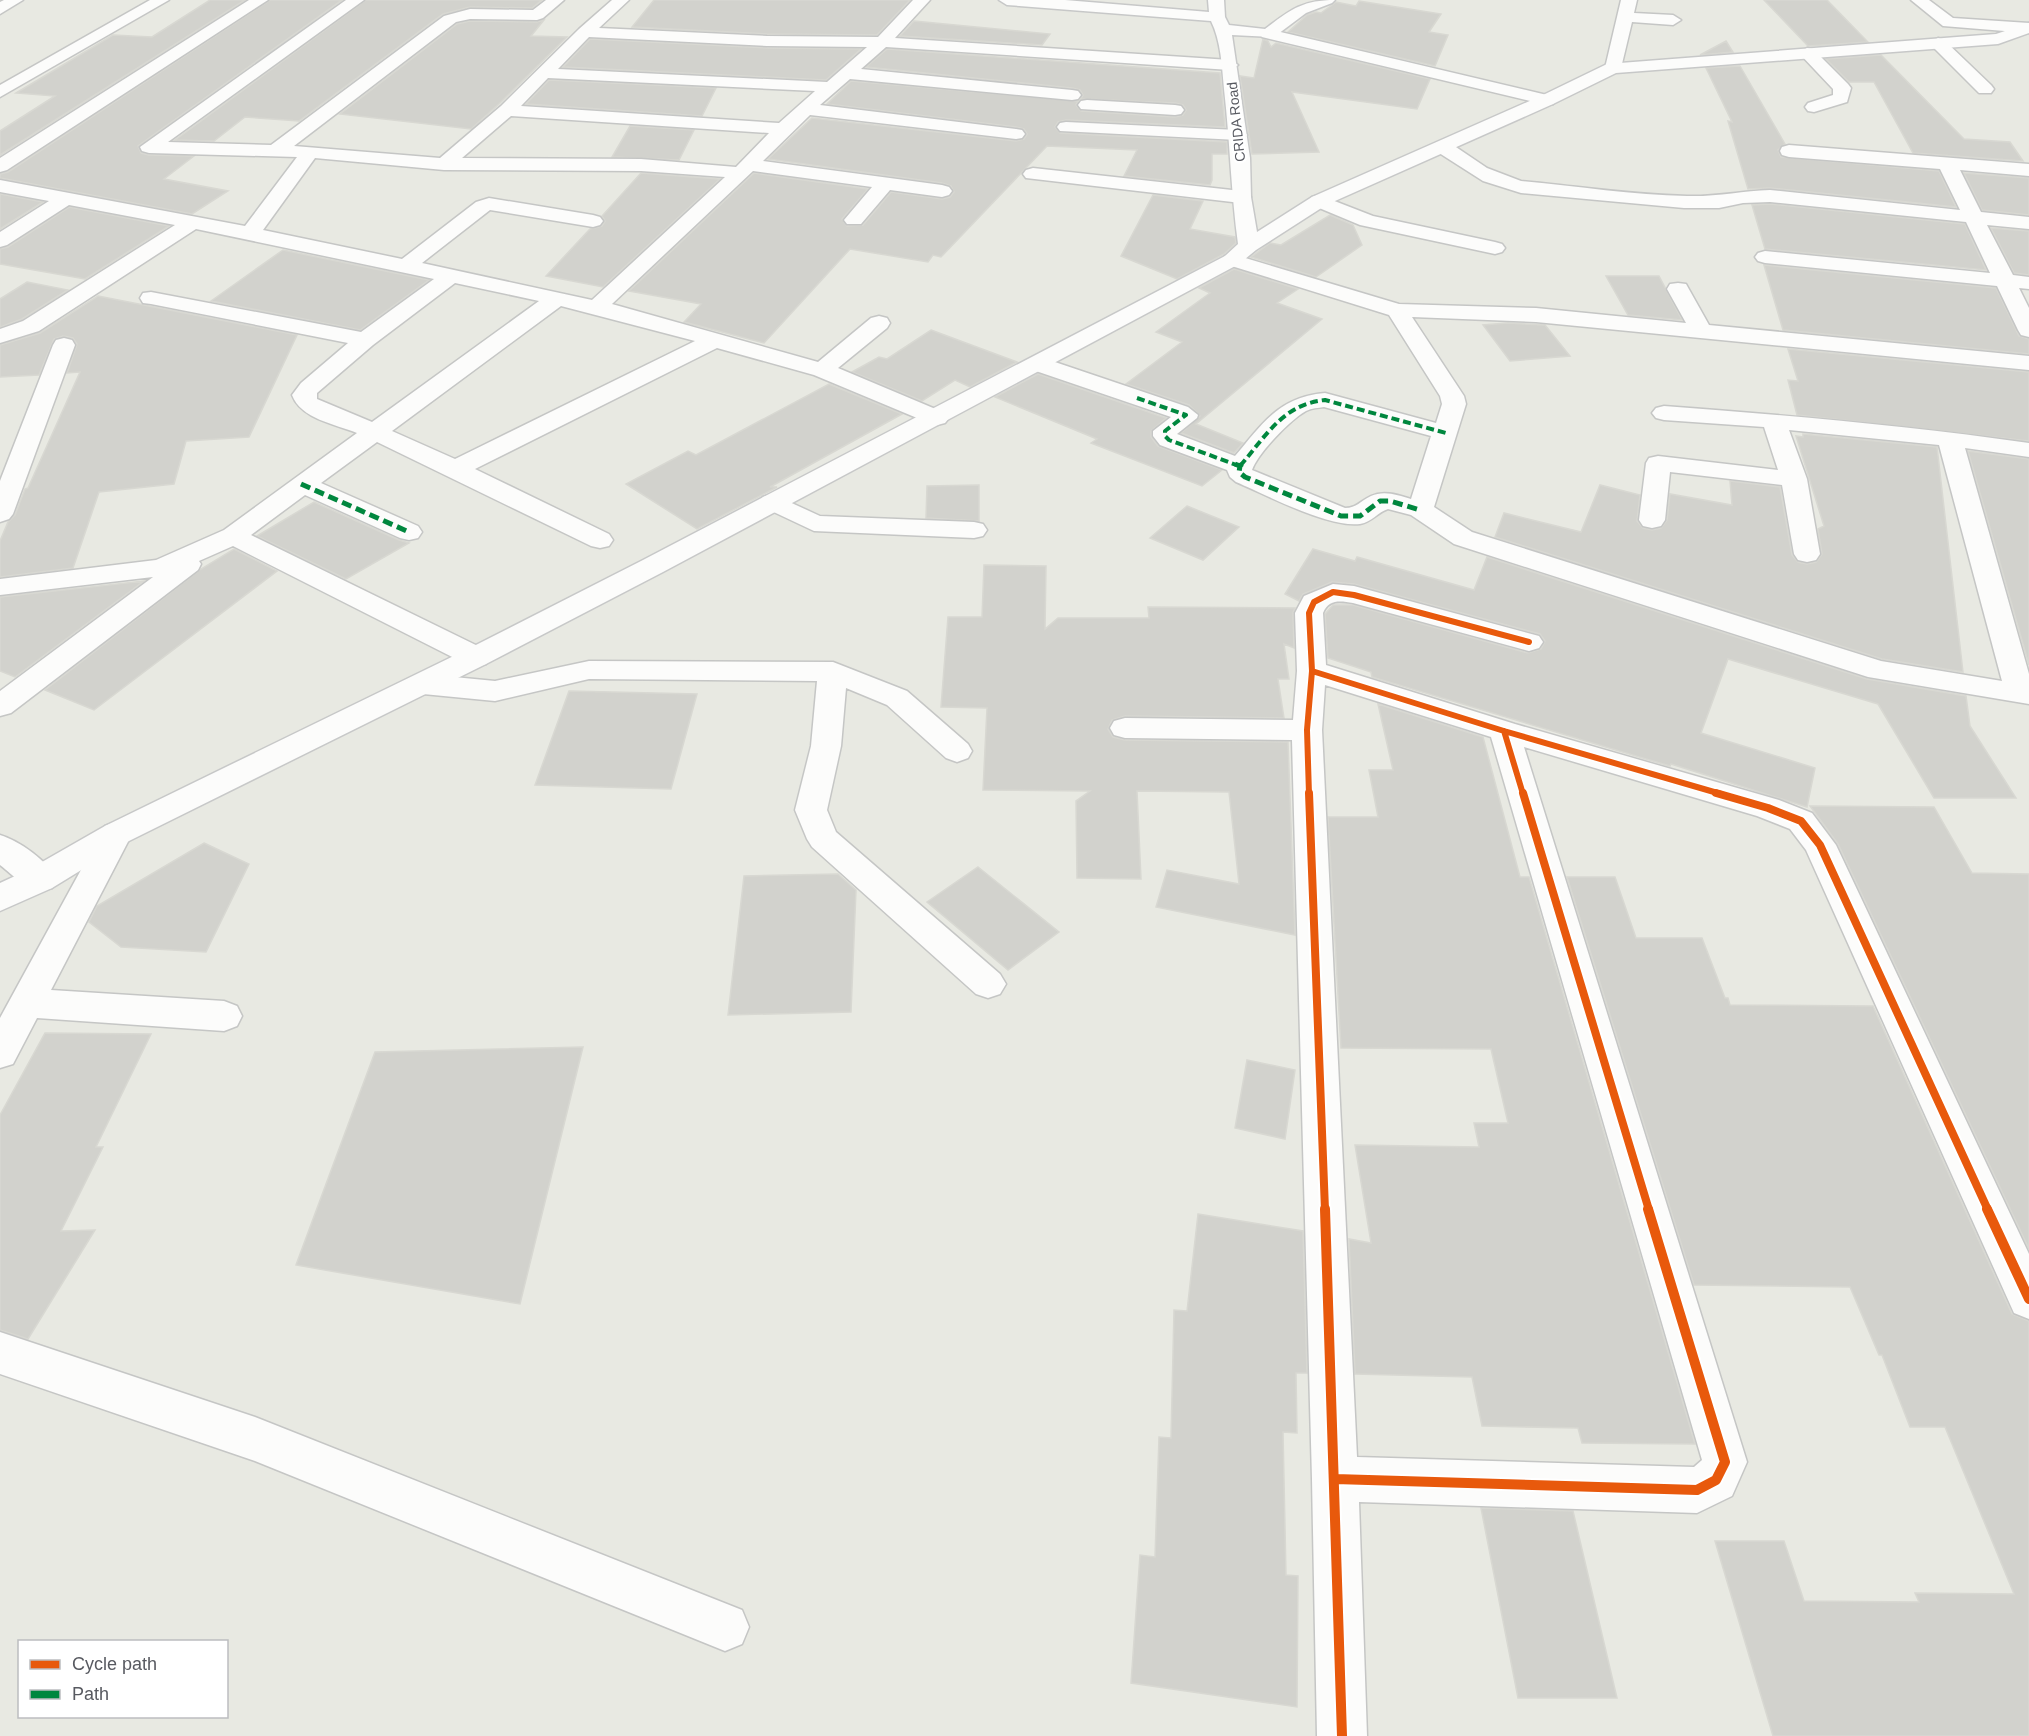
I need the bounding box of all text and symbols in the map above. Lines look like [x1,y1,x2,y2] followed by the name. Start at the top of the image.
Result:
[1224,81,1248,163] street label: CRIDA Road
[18,1640,228,1718] legend
[72,1654,157,1674] text: Cycle path
[72,1684,109,1704] text: Path

